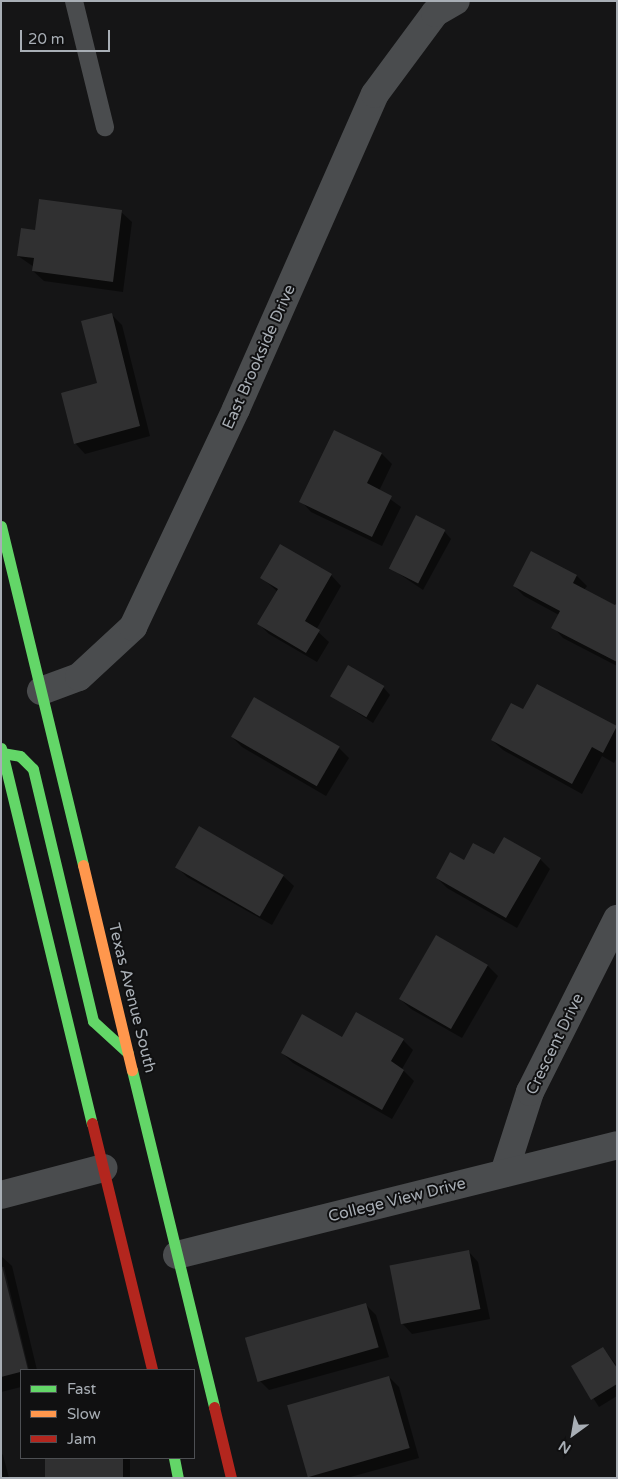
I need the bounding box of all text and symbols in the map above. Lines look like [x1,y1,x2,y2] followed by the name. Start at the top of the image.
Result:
[22,20,112,52] scale bar
[28,30,65,48] text: 20 m
[218,282,300,432] street label: East Brookside Drive
[104,921,160,1075] street label: Texas Avenue South
[522,990,588,1098] street label: Crescent Drive
[326,1174,468,1226] street label: College View Drive
[20,1369,195,1459] legend
[67,1380,96,1398] text: Fast
[67,1405,101,1423] text: Slow
[548,1409,598,1459] north arrow
[67,1430,96,1448] text: Jam
[556,1437,574,1457] text: N

